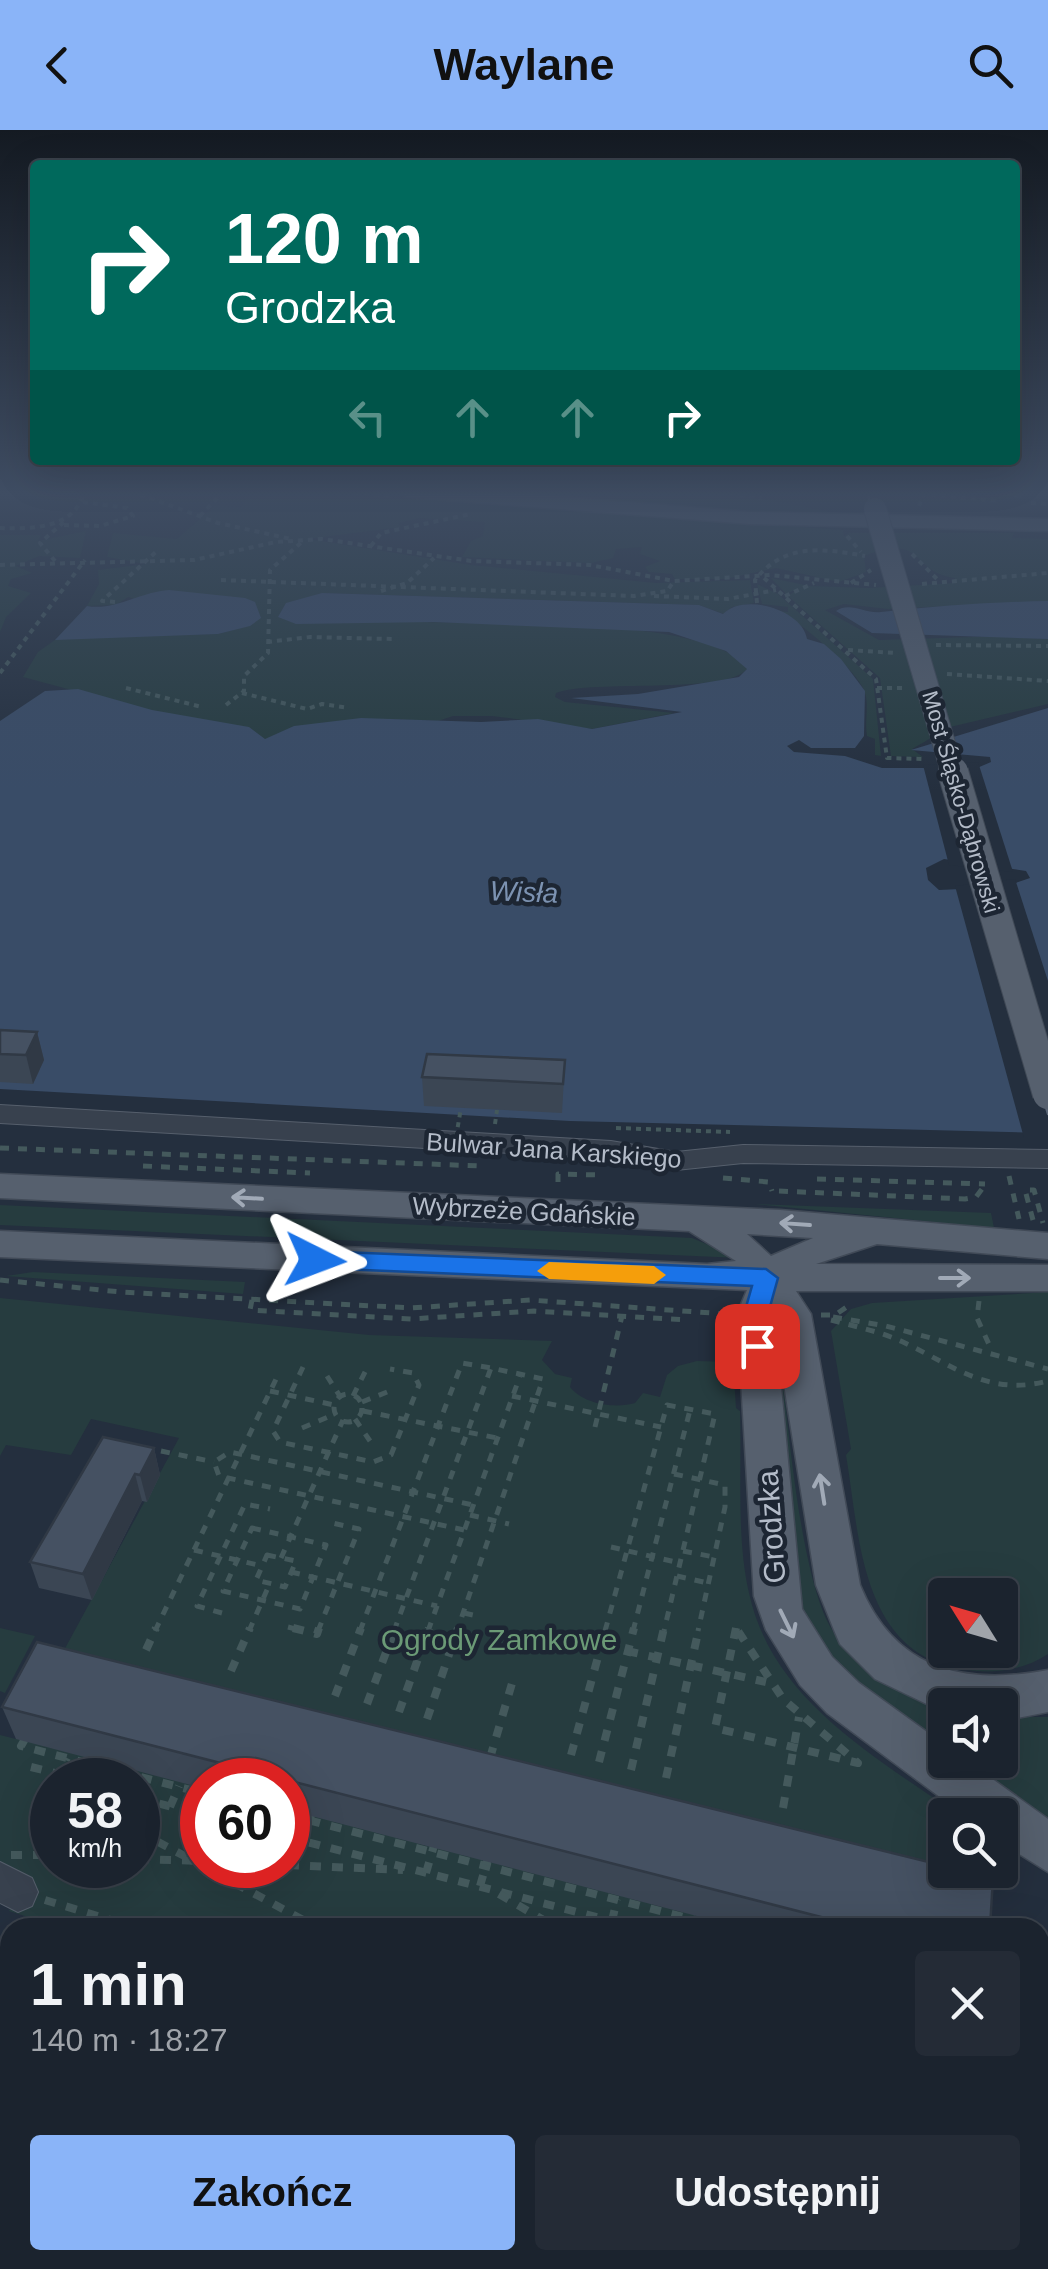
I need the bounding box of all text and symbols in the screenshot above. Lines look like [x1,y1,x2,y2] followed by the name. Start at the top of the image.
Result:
[30,38,85,93] icon: back
[963,38,1018,93] icon: search
[434,39,614,90] text: Waylane
[60,200,190,330] icon: right
[225,200,423,278] text: 120 m
[225,282,395,333] text: Grodzka
[340,390,395,445] icon: left
[445,390,500,445] icon: ahead
[550,390,605,445] icon: ahead
[655,390,710,445] icon: right
[917,688,1005,916] street label: Most Śląsko-Dąbrowski
[489,875,559,909] water label: Wisła
[425,1127,683,1173] street label: Bulwar Jana Karskiego
[232,1188,264,1207] one-way arrow
[412,1191,636,1231] street label: Wybrzeże Gdańskie
[263,1208,367,1312] position arrow
[779,1214,811,1233] one-way arrow
[938,1268,970,1288] one-way arrow
[715,1304,800,1389] pin
[730,1319,785,1374] icon: arrive
[751,1469,791,1585] street label: Grodzka
[813,1473,831,1505] one-way arrow
[928,1578,1018,1668] north arrow
[928,1578,1018,1888] map controls
[779,1608,798,1638] one-way arrow
[381,1623,617,1656] park label: Ogrody Zamkowe
[928,1688,1018,1778] button: sound
[180,1758,310,1888] speed limit sign: 60
[67,1783,123,1839] text: 58
[928,1798,1018,1888] button: search
[68,1834,122,1862] text: km/h
[30,1951,187,2018] text: 1 min
[915,1951,1020,2056] button: close
[30,2022,227,2058] text: 140 m · 18:27
[30,2135,515,2250] button: Zakończ
[535,2135,1020,2250] button: Udostępnij

